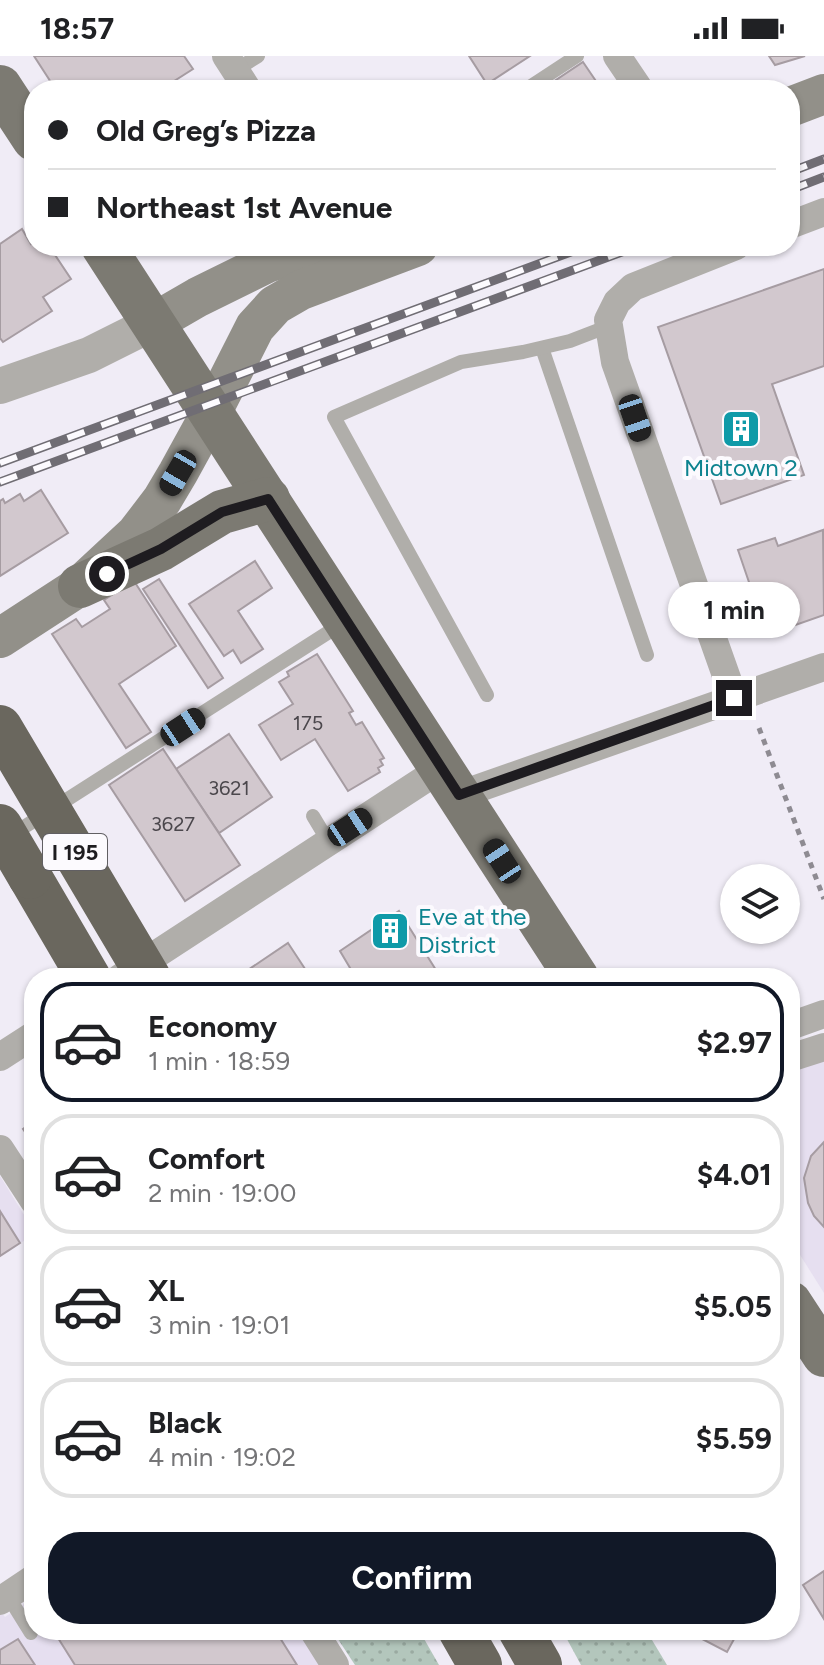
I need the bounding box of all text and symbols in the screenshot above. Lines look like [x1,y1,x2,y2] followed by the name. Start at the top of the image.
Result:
[40,10,114,47] text: 18:57
[96,112,316,149] text: Old Greg’s Pizza
[96,189,392,226] text: Northeast 1st Avenue
[616,391,654,445] car
[720,408,762,450] building icon: Midtown 2
[156,446,200,500] car
[684,453,798,482] place label: Midtown 2
[89,556,125,592] route start
[668,582,800,638] callout: 1 min
[703,594,765,626] text: 1 min
[716,680,752,716] route end
[156,704,210,750] car
[293,711,323,735] house number: 175
[208,776,250,800] house number: 3621
[323,804,377,850] car
[151,812,195,836] house number: 3627
[43,834,107,870] road number: I 195
[479,834,525,888] car
[720,864,800,944] map controls
[720,864,800,944] button: layers
[418,902,526,959] place label: Eve at the District
[369,910,411,952] building icon: Eve at the District
[52,1006,124,1078] icon: car
[148,1008,277,1045] text: Economy
[696,1024,772,1061] text: $2.97
[148,1045,290,1077] text: 1 min · 18:59
[52,1138,124,1210] icon: car
[148,1140,266,1177] text: Comfort
[697,1156,772,1193] text: $4.01
[148,1177,296,1209] text: 2 min · 19:00
[52,1270,124,1342] icon: car
[148,1272,184,1309] text: XL
[694,1288,772,1325] text: $5.05
[148,1309,290,1341] text: 3 min · 19:01
[52,1402,124,1474] icon: car
[148,1404,222,1441] text: Black
[696,1420,772,1457] text: $5.59
[148,1441,296,1473] text: 4 min · 19:02
[48,1532,776,1624] button: Confirm

